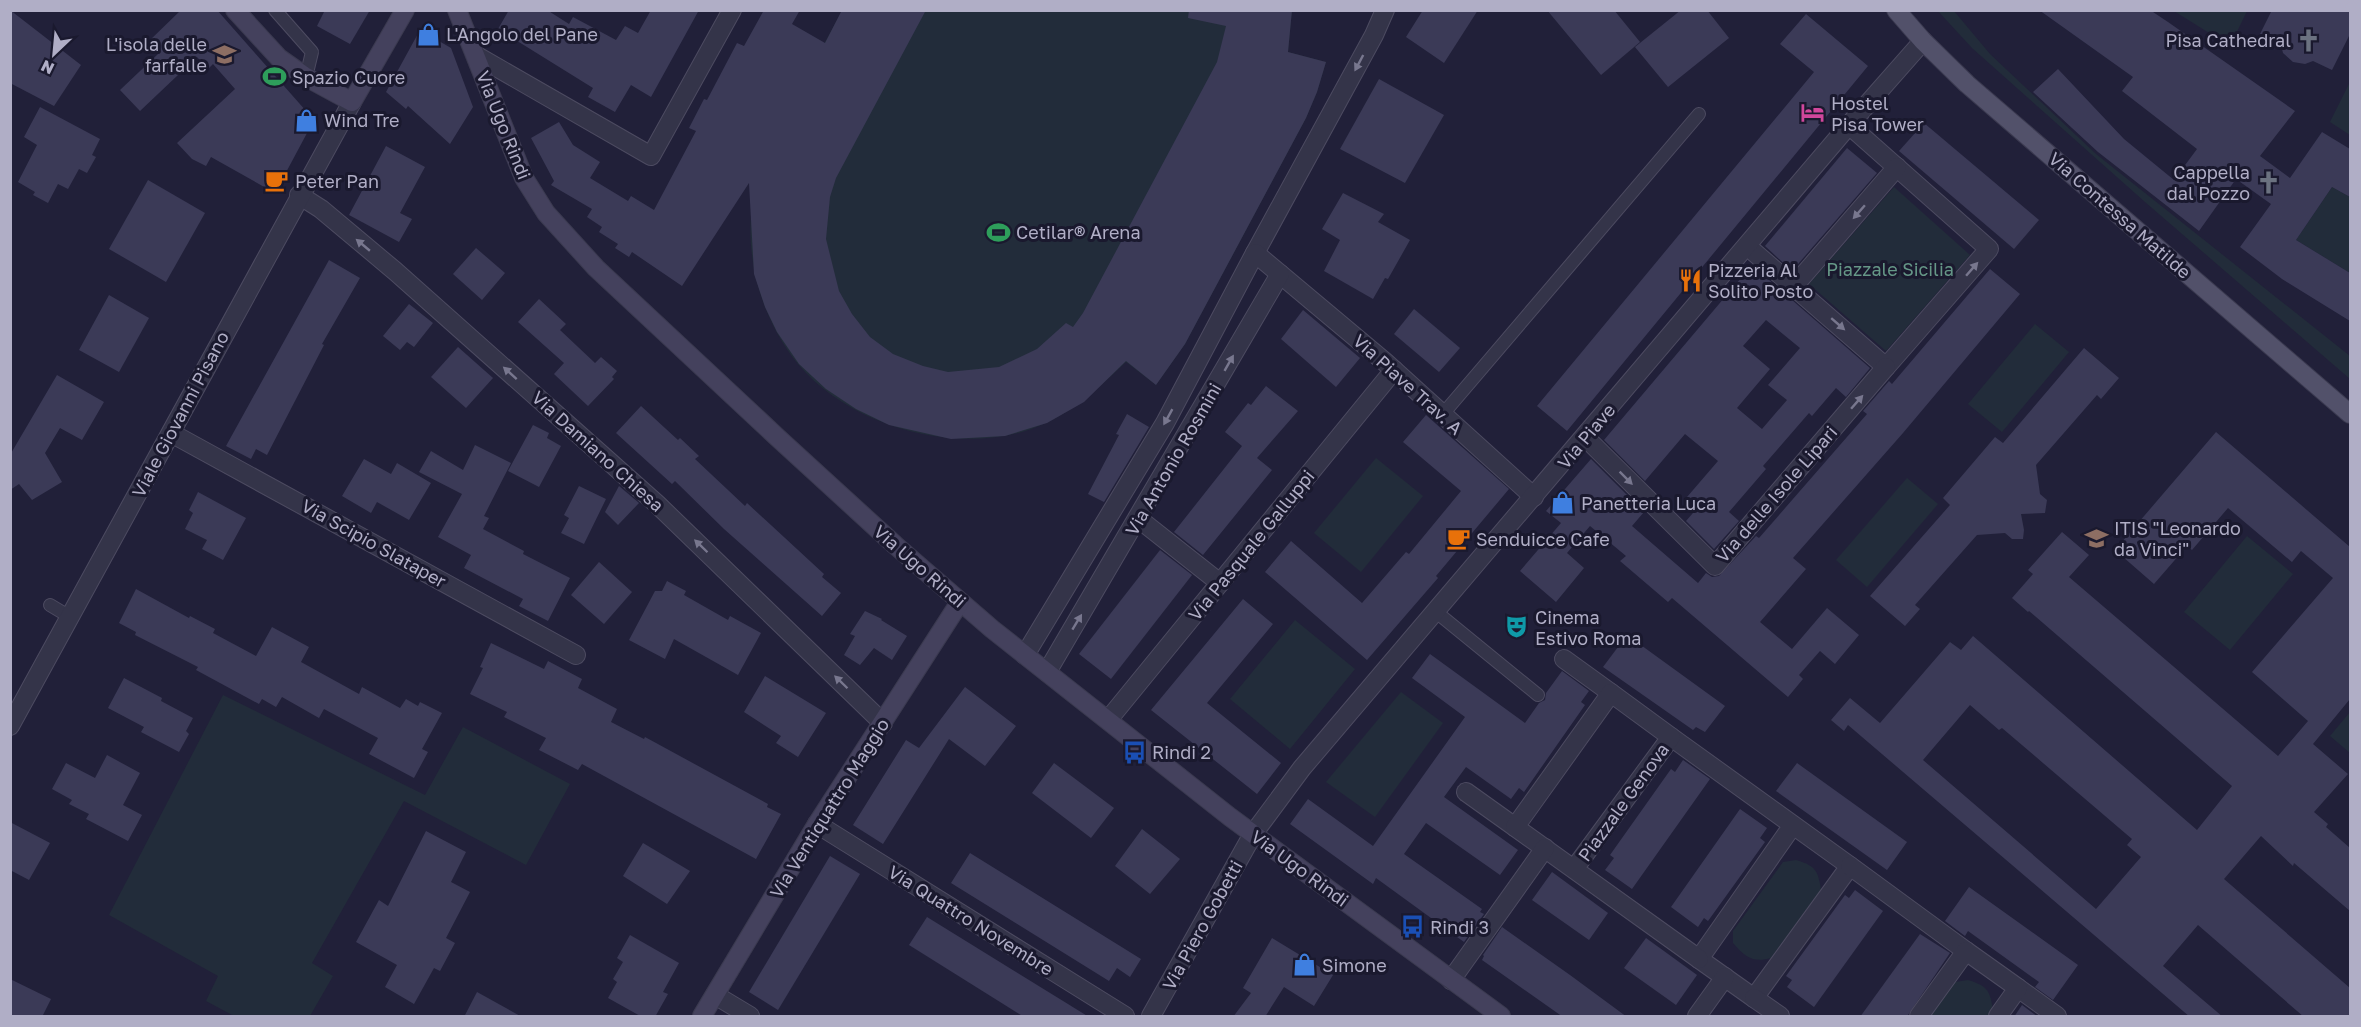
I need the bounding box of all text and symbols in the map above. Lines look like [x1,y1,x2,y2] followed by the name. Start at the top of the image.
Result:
[415,21,441,47] shop icon: L'Angolo del Pane
[446,23,598,45] place label: L'Angolo del Pane
[24,24,84,84] north arrow
[2296,27,2322,53] church icon: Pisa Cathedral
[2165,29,2291,51] place label: Pisa Cathedral
[106,33,207,76] place label: L'isola delle farfalle
[212,41,238,67] school or university icon: L'isola delle farfalle
[1354,55,1364,72] one-way arrow
[38,56,57,79] text: N
[261,64,287,90] sports icon: Spazio Cuore
[292,66,405,88] place label: Spazio Cuore
[472,68,536,182] street label: Via Ugo Rindi
[1831,92,1924,135] place label: Hostel Pisa Tower
[1800,100,1826,126] hotel icon: Hostel Pisa Tower
[293,107,319,133] shop icon: Wind Tre
[324,109,400,131] place label: Wind Tre
[2044,147,2196,283] street label: Via Contessa Matilde
[2167,161,2250,204] place label: Cappella dal Pozzo
[264,168,290,194] cafe icon: Peter Pan
[2255,169,2281,195] church icon: Cappella dal Pozzo
[295,170,379,192] place label: Peter Pan
[1852,204,1865,219] one-way arrow
[985,219,1011,245] sports icon: Cetilar® Arena
[1016,221,1141,243] place label: Cetilar® Arena
[355,238,371,251] one-way arrow
[1826,258,1954,280] park label: Piazzale Sicilia
[1708,259,1813,302] place label: Pizzeria Al Solito Posto
[1965,262,1978,277] one-way arrow
[1677,267,1703,293] restaurant icon: Pizzeria Al Solito Posto
[1830,318,1846,331] one-way arrow
[127,327,233,501] street label: Viale Giovanni Pisano
[1349,329,1467,439] street label: Via Piave Trav. A
[1224,354,1234,371] one-way arrow
[503,367,518,380] one-way arrow
[1120,379,1226,539] street label: Via Antonio Rosmini
[528,386,668,516] street label: Via Damiano Chiesa
[1850,395,1863,410] one-way arrow
[1552,399,1620,473] street label: Via Piave
[1163,409,1173,426] one-way arrow
[1711,421,1841,567] street label: Via delle Isole Lipari
[1183,465,1319,625] street label: Via Pasquale Galluppi
[1619,471,1633,485] one-way arrow
[1550,490,1576,516] shop icon: Panetteria Luca
[1581,492,1716,514] place label: Panetteria Luca
[298,494,450,592] street label: Via Scipio Slataper
[2114,517,2241,560] place label: ITIS "Leonardo da Vinci"
[869,520,971,612] street label: Via Ugo Rindi
[2083,525,2109,551] school or university icon: ITIS "Leonardo da Vinci"
[1445,526,1471,552] cafe icon: Senduicce Cafe
[1476,528,1610,550] place label: Senduicce Cafe
[694,540,708,554] one-way arrow
[1535,606,1642,649] place label: Cinema Estivo Roma
[1072,614,1083,630] one-way arrow
[1504,614,1530,640] theatre icon: Cinema Estivo Roma
[834,676,848,690] one-way arrow
[765,714,893,902] street label: Via Ventiquattro Maggio
[1121,739,1147,765] bus stop icon: Rindi 2
[1573,739,1673,865] street label: Piazzale Genova
[1152,741,1211,763] place label: Rindi 2
[1247,825,1353,911] street label: Via Ugo Rindi
[1157,856,1247,994] street label: Via Piero Gobetti
[884,860,1058,980] street label: Via Quattro Novembre
[1399,914,1425,940] bus stop icon: Rindi 3
[1430,916,1489,938] place label: Rindi 3
[1291,952,1317,978] shop icon: Simone
[1322,954,1387,976] place label: Simone

